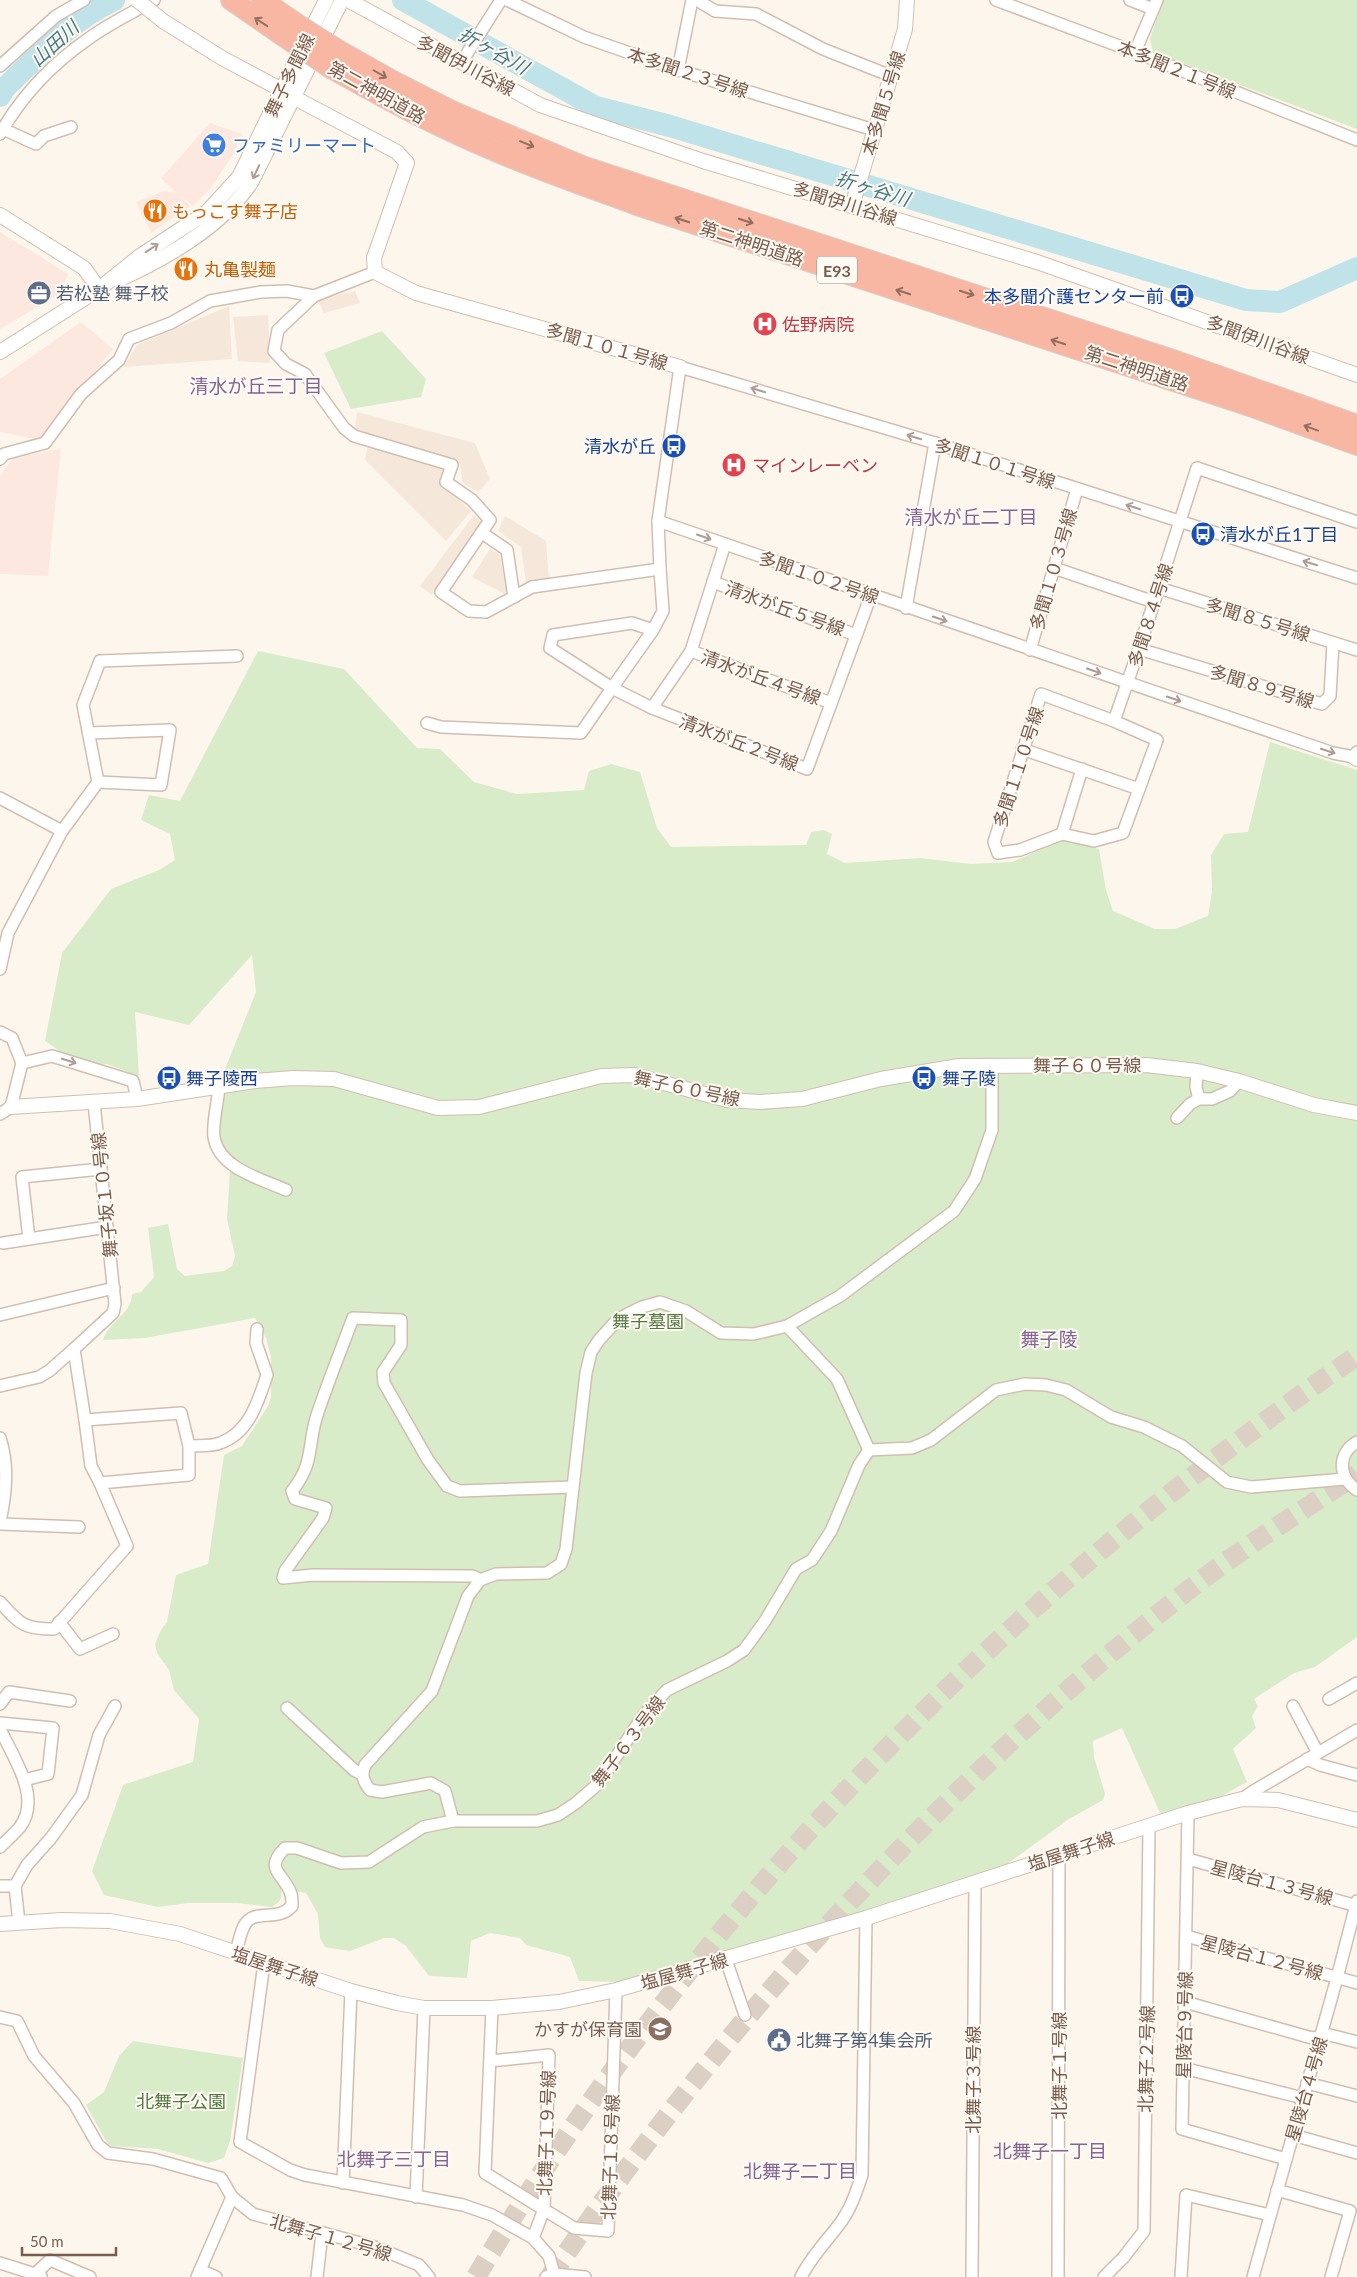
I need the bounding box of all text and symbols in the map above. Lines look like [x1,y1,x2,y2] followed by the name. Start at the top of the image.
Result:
[25,14,84,71] water label: 山田川
[254,16,268,27] one-way arrow
[455,22,535,79] water label: 折ヶ谷川
[259,30,319,120] street label: 舞子多聞線
[413,30,519,100] street label: 多聞伊川谷線
[1114,35,1240,103] street label: 本多聞２１号線
[625,42,751,102] street label: 本多聞２３号線
[857,48,909,158] street label: 本多聞５号線
[324,56,430,128] street label: 第二神明道路
[373,69,388,79] one-way arrow
[201,132,227,158] supermarket icon: ファミリーマート
[232,134,376,156] place label: ファミリーマート
[519,140,534,149] one-way arrow
[251,164,260,179] one-way arrow
[833,166,915,211] water label: 折ヶ谷川
[790,177,900,229] street label: 多聞伊川谷線
[142,198,168,224] restaurant icon: もっこす舞子店
[172,200,298,222] place label: もっこす舞子店
[675,215,691,224] one-way arrow
[697,216,807,270] street label: 第二神明道路
[738,217,754,226] one-way arrow
[144,243,158,253] one-way arrow
[173,256,199,282] restaurant icon: 丸亀製麺
[817,256,857,284] road number: E93
[204,258,276,280] place label: 丸亀製麺
[26,280,52,306] office icon: 若松塾 舞子校
[56,282,169,304] place label: 若松塾 舞子校
[1169,283,1195,309] bus stop icon: 本多聞介護センター前
[984,285,1164,307] place label: 本多聞介護センター前
[896,287,912,296] one-way arrow
[959,289,975,298] one-way arrow
[1203,310,1313,368] street label: 多聞伊川谷線
[752,311,778,337] hospital icon: 佐野病院
[782,313,854,335] place label: 佐野病院
[543,318,671,374] street label: 多聞１０１号線
[1050,337,1066,347] one-way arrow
[1082,341,1192,395] street label: 第二神明道路
[189,374,323,397] district label: 清水が丘三丁目
[751,384,767,394] one-way arrow
[1304,423,1320,432] one-way arrow
[906,431,922,441] one-way arrow
[661,433,687,459] bus stop icon: 清水が丘
[932,433,1058,493] street label: 多聞１０１号線
[584,435,656,457] place label: 清水が丘
[721,452,747,478] hospital icon: マインレーベン
[752,454,878,476] place label: マインレーベン
[1125,502,1141,512] one-way arrow
[904,505,1038,528] district label: 清水が丘二丁目
[1025,505,1081,633] street label: 多聞１０３号線
[1190,521,1216,547] bus stop icon: 清水が丘1丁目
[1220,523,1338,545] place label: 清水が丘1丁目
[696,533,711,542] one-way arrow
[756,546,882,608] street label: 多聞１０２号線
[1303,558,1319,568] one-way arrow
[1123,560,1177,670] street label: 多聞８４号線
[722,576,848,640] street label: 清水が丘５号線
[1203,593,1313,645] street label: 多聞８５号線
[932,615,947,624] one-way arrow
[698,645,824,709] street label: 清水が丘４号線
[1207,660,1317,712] street label: 多聞８９号線
[1086,667,1101,676] one-way arrow
[1166,694,1182,704] one-way arrow
[988,704,1048,830] street label: 多聞１１０号線
[676,709,802,775] street label: 清水が丘２号線
[1320,747,1335,756] one-way arrow
[1033,1054,1141,1076] street label: 舞子６０号線
[61,1057,77,1067] one-way arrow
[156,1065,182,1091] bus stop icon: 舞子陵西
[911,1065,937,1091] bus stop icon: 舞子陵
[632,1066,742,1110] street label: 舞子６０号線
[186,1067,258,1089] place label: 舞子陵西
[942,1067,996,1089] place label: 舞子陵
[86,1131,122,1259] street label: 舞子坂１０号線
[612,1310,684,1332] park label: 舞子墓園
[1020,1327,1078,1350] district label: 舞子陵
[587,1691,669,1791] street label: 舞子６３号線
[1025,1827,1117,1875] street label: 塩屋舞子線
[1208,1855,1336,1909] street label: 星陵台１３号線
[1198,1930,1326,1984] street label: 星陵台１２号線
[229,1942,321,1990] street label: 塩屋舞子線
[638,1948,730,1994] street label: 塩屋舞子線
[1172,1971,1196,2079] street label: 星陵台９号線
[1134,2005,1158,2113] street label: 北舞子２号線
[1048,2012,1070,2120] street label: 北舞子１号線
[647,2016,673,2042] school or university icon: かすが保育園
[534,2018,642,2040] place label: かすが保育園
[962,2026,984,2134] street label: 北舞子３号線
[766,2027,792,2053] public building icon: 北舞子第4集会所
[796,2029,932,2051] place label: 北舞子第4集会所
[1281,2034,1331,2144] street label: 星陵台４号線
[533,2070,559,2196] street label: 北舞子１９号線
[136,2090,226,2112] park label: 北舞子公園
[597,2094,623,2220] street label: 北舞子１８号線
[993,2139,1107,2162] district label: 北舞子一丁目
[337,2147,451,2170] district label: 北舞子三丁目
[743,2159,857,2182] district label: 北舞子二丁目
[267,2209,395,2265] street label: 北舞子１２号線
[22,2224,116,2256] scale bar
[30,2232,64,2250] text: 50 m

